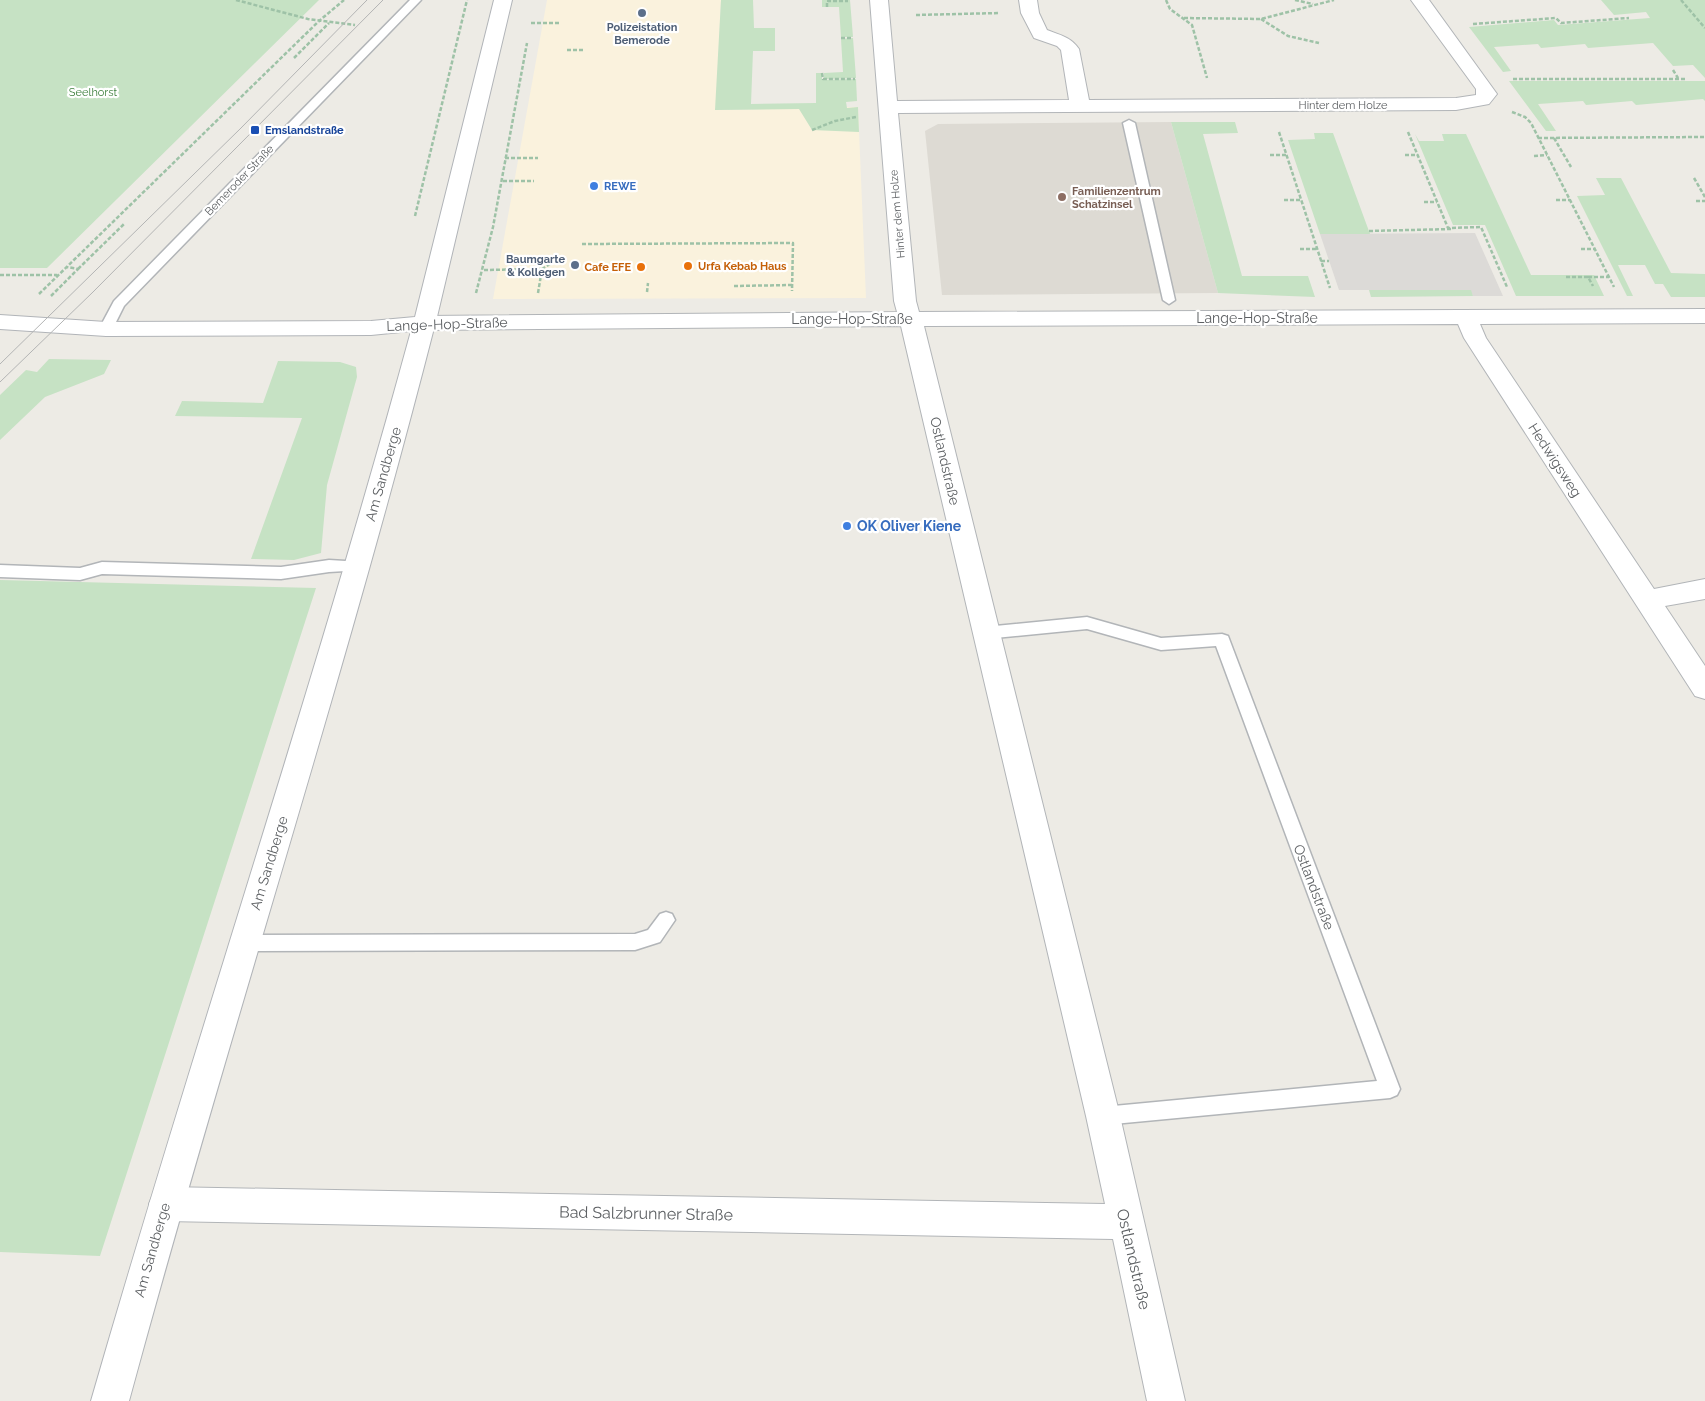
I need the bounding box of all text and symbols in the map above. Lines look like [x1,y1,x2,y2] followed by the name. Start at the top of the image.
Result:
[636,7,648,19] marker: Polizeistation Bemerode
[607,21,678,47] place label: Polizeistation Bemerode
[69,86,118,99] park label: Seelhorst
[1299,99,1388,112] street label: Hinter dem Holze
[249,124,261,136] marker: Emslandstraße
[265,124,344,137] place label: Emslandstraße
[202,142,277,218] street label: Bemeroder Straße
[887,169,908,259] street label: Hinter dem Holze
[588,180,600,192] marker: REWE
[604,180,637,193] place label: REWE
[1072,185,1161,211] place label: Familienzentrum Schatzinsel
[1056,191,1068,203] marker: Familienzentrum Schatzinsel
[506,253,565,279] place label: Baumgarte & Kollegen
[569,259,581,271] marker: Baumgarte & Kollegen
[682,260,694,272] marker: Urfa Kebab Haus
[698,260,787,273] place label: Urfa Kebab Haus
[584,261,631,274] place label: Cafe EFE
[635,261,647,273] marker: Cafe EFE
[1196,310,1318,326] street label: Lange-Hop-Straße
[791,311,913,327] street label: Lange-Hop-Straße
[386,314,508,334] street label: Lange-Hop-Straße
[927,415,963,507] street label: Ostlandstraße
[1525,420,1585,500] street label: Hedwigsweg
[362,425,404,523] street label: Am Sandberge
[857,518,962,534] place label: OK Oliver Kiene
[841,520,853,532] marker: OK Oliver Kiene
[247,814,291,912] street label: Am Sandberge
[1290,842,1338,932] street label: Ostlandstraße
[131,1201,173,1299] street label: Am Sandberge
[559,1202,733,1225] street label: Bad Salzbrunner Straße
[1113,1207,1154,1311] street label: Ostlandstraße

